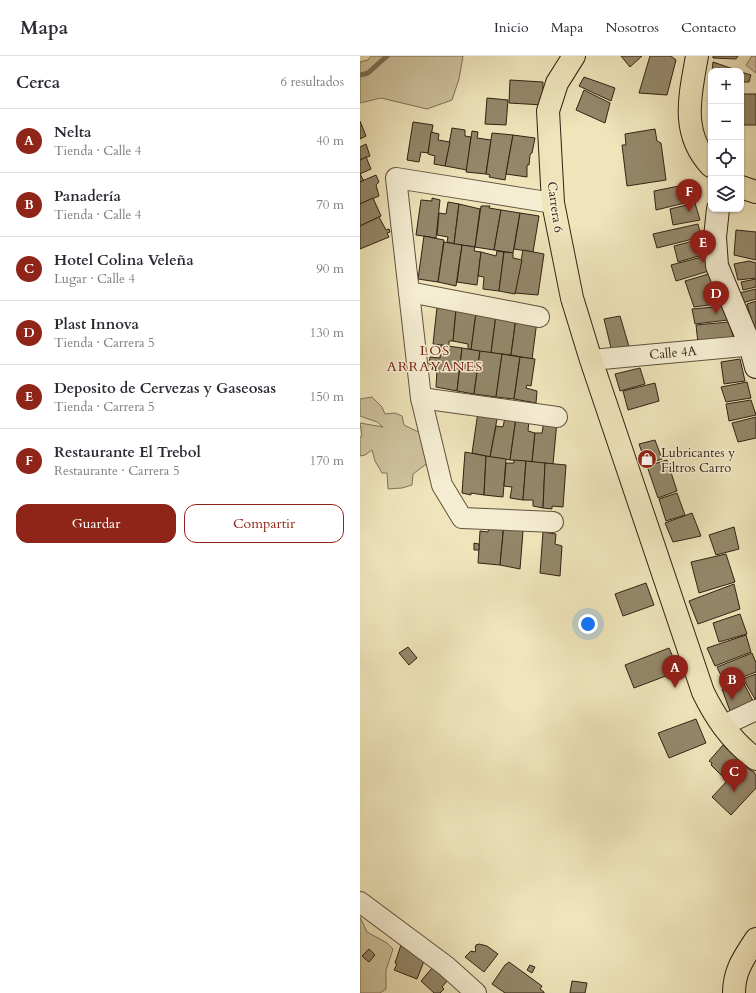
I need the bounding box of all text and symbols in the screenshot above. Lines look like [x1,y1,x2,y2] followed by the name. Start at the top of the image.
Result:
[20,15,68,41] text: Mapa
[494,18,529,37] text: Inicio
[551,18,583,37] text: Mapa
[605,18,659,37] text: Nosotros
[681,18,736,37] text: Contacto
[708,68,744,212] map controls
[708,68,744,104] button: +
[16,71,60,94] text: Cerca
[280,73,344,91] text: 6 resultados
[708,104,744,140] button: −
[54,122,92,142] text: Nelta
[24,132,34,150] text: A
[316,132,344,150] text: 40 m
[708,140,744,176] button: locate
[54,142,142,160] text: Tienda · Calle 4
[708,176,744,212] button: layers
[676,179,702,212] pin: F
[543,180,568,234] street label: Carrera 6
[54,186,121,206] text: Panadería
[24,196,34,214] text: B
[316,196,344,214] text: 70 m
[54,206,142,224] text: Tienda · Calle 4
[690,230,716,263] pin: E
[54,250,194,270] text: Hotel Colina Veleña
[24,260,34,278] text: C
[316,260,344,278] text: 90 m
[54,270,135,288] text: Lugar · Calle 4
[703,281,729,314] pin: D
[54,314,139,334] text: Plast Innova
[23,324,35,342] text: D
[310,324,344,342] text: 130 m
[54,334,155,352] text: Tienda · Carrera 5
[387,341,483,376] district label: LOS ARRAYANES
[649,342,698,364] street label: Calle 4A
[54,378,276,398] text: Deposito de Cervezas y Gaseosas
[25,388,33,406] text: E
[310,388,344,406] text: 150 m
[54,398,155,416] text: Tienda · Carrera 5
[54,442,201,462] text: Restaurante El Trebol
[661,444,735,477] place label: Lubricantes y Filtros Carro
[636,448,658,470] shop icon: Lubricantes y Filtros Carro
[25,452,33,470] text: F
[310,452,344,470] text: 170 m
[54,462,180,480] text: Restaurante · Carrera 5
[16,504,176,543] button: Guardar
[184,504,344,543] button: Compartir
[578,614,598,634] your location
[662,655,688,688] pin: A
[719,667,745,700] pin: B
[721,759,747,792] pin: C

